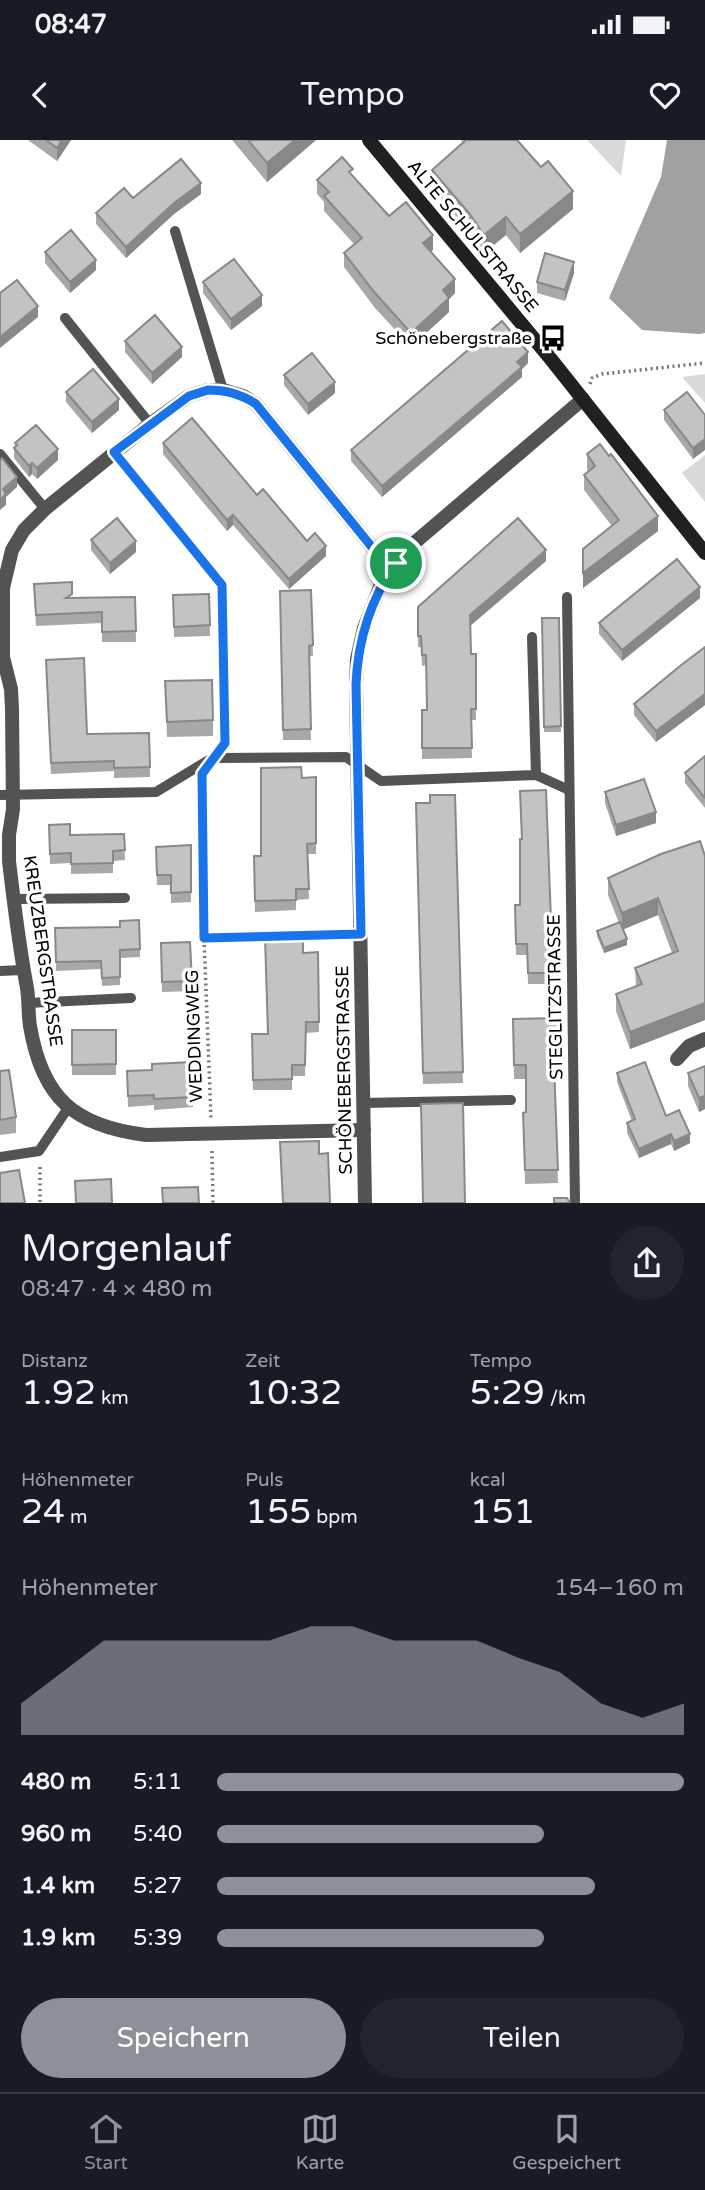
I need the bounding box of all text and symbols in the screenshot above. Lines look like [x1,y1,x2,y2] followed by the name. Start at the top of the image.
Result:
[35,9,107,40] text: 08:47
[21,76,59,114] icon: back
[300,76,405,114] text: Tempo
[646,76,684,114] icon: heart
[403,155,543,317] street label: ALTE SCHULSTRASSE
[538,323,568,353] bus stop icon: Schönebergstraße
[375,327,532,349] place label: Schönebergstraße
[366,533,426,593] pin
[377,544,415,582] icon: arrive
[19,854,67,1048] street label: KREUZBERGSTRASSE
[543,914,567,1080] street label: STEGLITZSTRASSE
[331,965,357,1175] street label: SCHÖNEBERGSTRASSE
[181,969,207,1103] street label: WEDDINGWEG
[21,1226,231,1272] text: Morgenlauf
[610,1226,684,1300] button: share
[21,1275,212,1303] text: 08:47 · 4 × 480 m
[21,1350,88,1372] text: Distanz
[245,1350,280,1372] text: Zeit
[470,1350,532,1372] text: Tempo
[21,1372,96,1414] text: 1.92
[245,1372,342,1414] text: 10:32
[470,1372,545,1414] text: 5:29
[96,1387,129,1409] text: km
[545,1387,586,1409] text: /km
[21,1469,134,1491] text: Höhenmeter
[245,1469,283,1491] text: Puls
[470,1469,505,1491] text: kcal
[21,1491,65,1533] text: 24
[245,1491,311,1533] text: 155
[470,1491,536,1533] text: 151
[65,1506,87,1528] text: m
[311,1506,358,1528] text: bpm
[21,1574,158,1602] text: Höhenmeter
[554,1574,684,1602] text: 154–160 m
[21,1768,91,1796] text: 480 m
[133,1768,182,1796] text: 5:11
[21,1820,91,1848] text: 960 m
[133,1820,182,1848] text: 5:40
[21,1872,95,1900] text: 1.4 km
[133,1872,182,1900] text: 5:27
[21,1924,96,1952] text: 1.9 km
[133,1924,182,1952] text: 5:39
[21,1998,346,2078] button: Speichern
[360,1998,684,2078] button: Teilen
[84,2110,128,2174] tab: Start
[296,2110,344,2174] tab: Karte
[512,2110,621,2174] tab: Gespeichert

